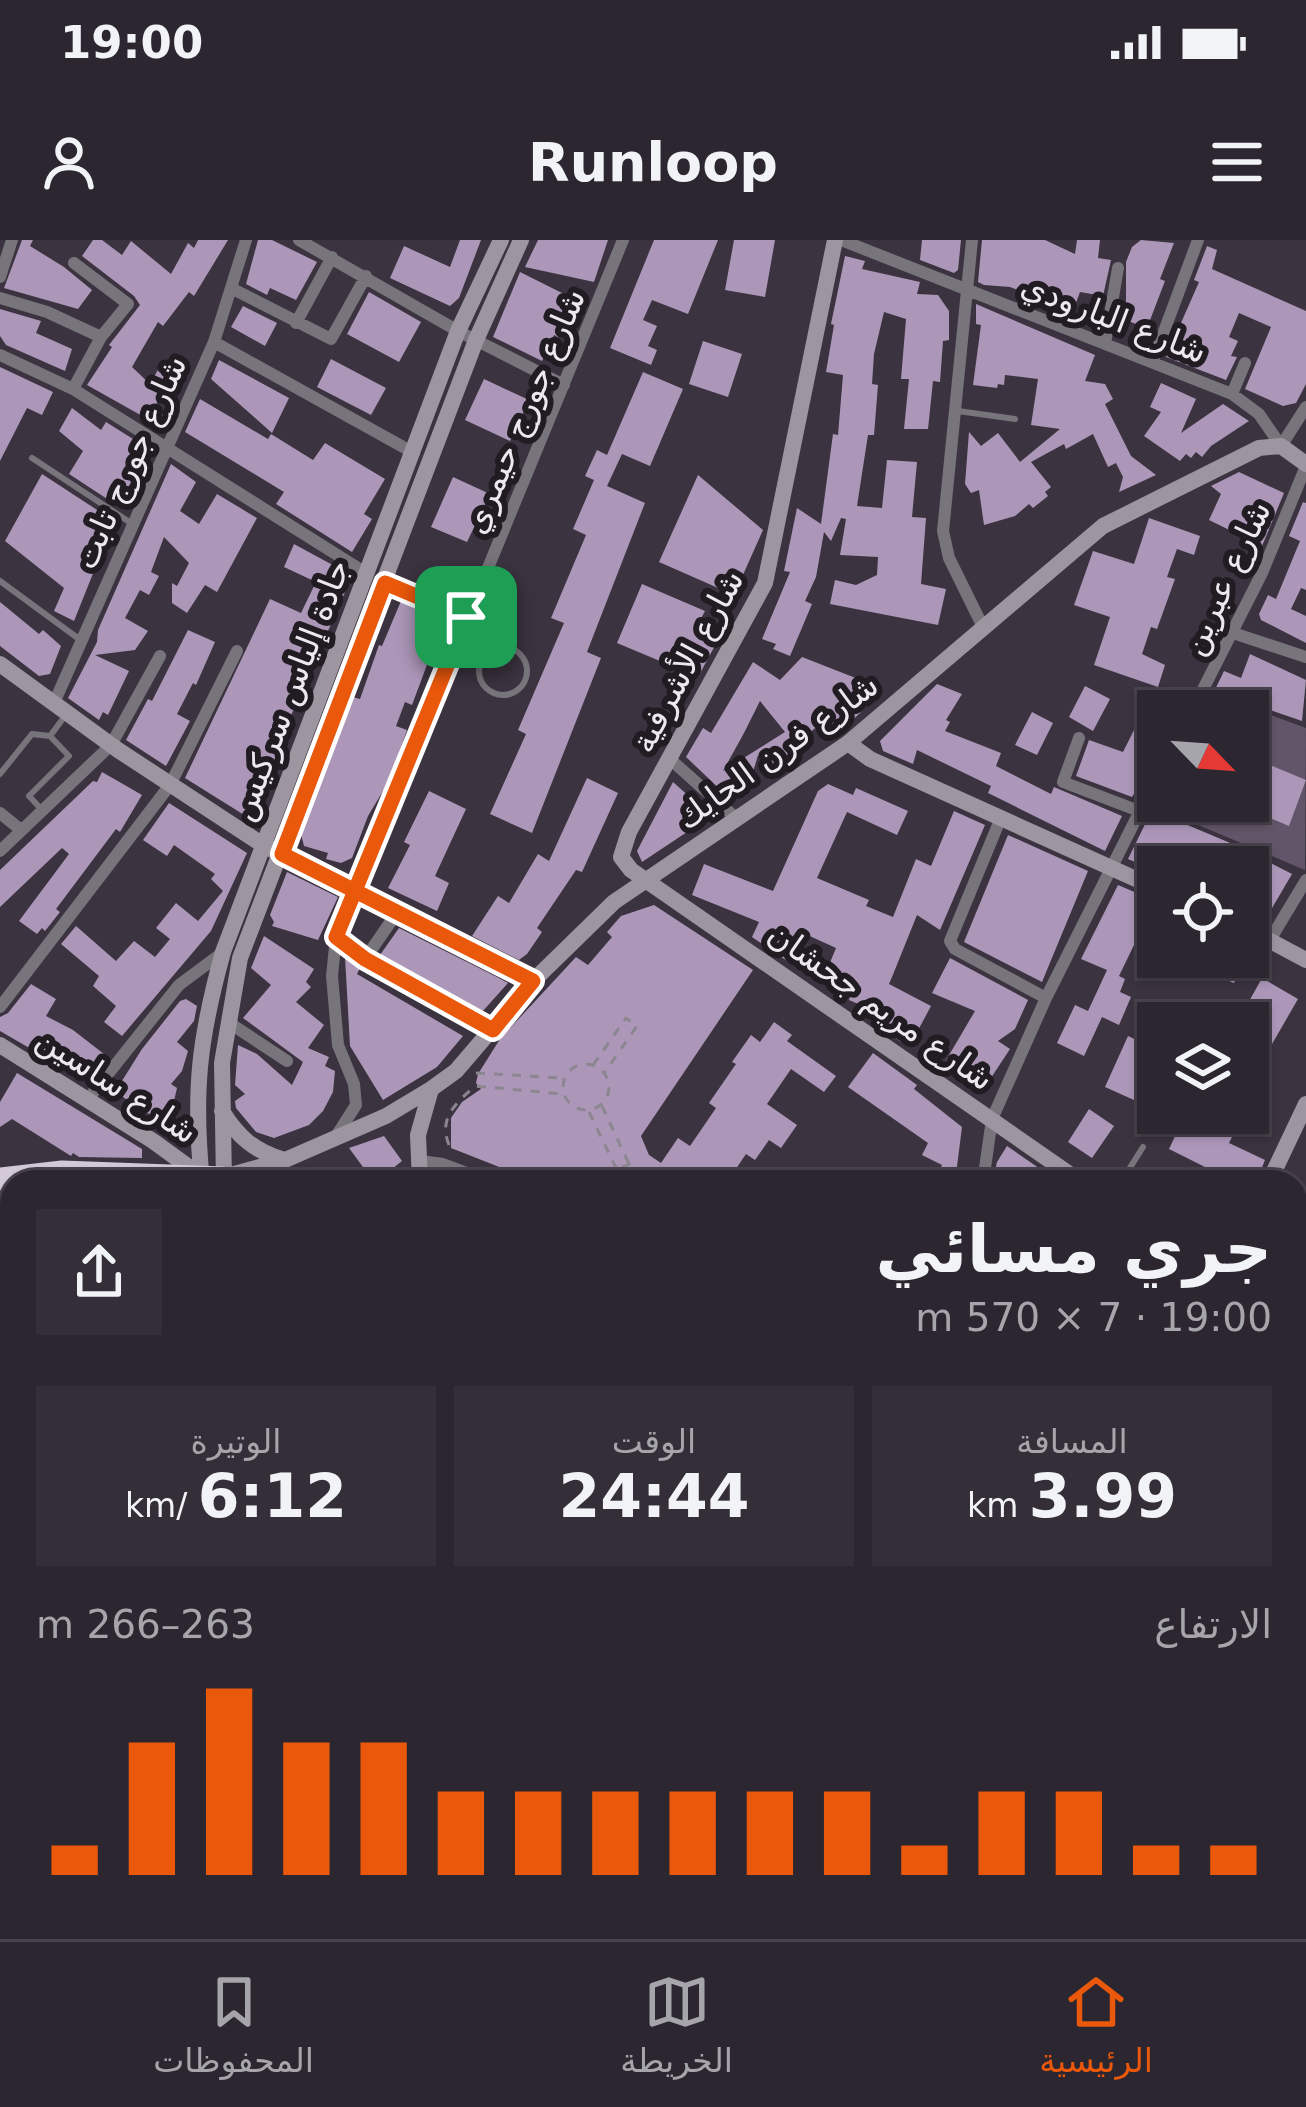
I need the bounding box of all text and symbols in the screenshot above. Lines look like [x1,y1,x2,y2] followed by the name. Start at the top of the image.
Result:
[60,16,203,69] text: 19:00
[36,129,102,195] icon: person
[1204,129,1270,195] icon: menu
[528,131,778,194] text: Runloop
[1016,265,1212,371] street label: شارع البارودي
[455,283,594,540] street label: شارع جورج حيمري
[65,349,195,575] street label: شارع جورج تابت
[1173,495,1279,661] street label: شارع عبرين
[222,554,359,826] street label: جادة إلياس سركيس
[622,563,751,759] street label: شارع الأشرفية
[415,566,517,668] pin
[433,584,499,650] icon: arrive
[668,665,886,837] street label: شارع فرن الحايك
[1137,690,1269,822] north arrow
[1137,690,1269,1134] map controls
[1137,846,1269,978] button: locate
[761,914,1001,1098] street label: شارع مريم جحشان
[1137,1002,1269,1134] button: layers
[29,1018,205,1152] street label: شارع ساسين
[36,1209,162,1335] button: share
[876,1211,1272,1288] text: جري مسائي
[915,1295,1272,1340] text: 19:00 · 7 × 570 m
[191,1422,281,1461] text: الوتيرة
[612,1422,696,1461] text: الوقت
[1016,1422,1128,1461] text: المسافة
[198,1461,347,1531] text: 6:12
[559,1461,750,1531] text: 24:44
[1029,1461,1177,1531] text: 3.99
[125,1486,198,1525] text: /km
[967,1486,1029,1525] text: km
[36,1602,255,1647] text: 263–266 m
[1154,1602,1272,1647] text: الارتفاع
[153,1969,314,2080] tab: المحفوظات
[620,1969,733,2080] tab: الخريطة
[1039,1969,1153,2080] tab: الرئيسية

